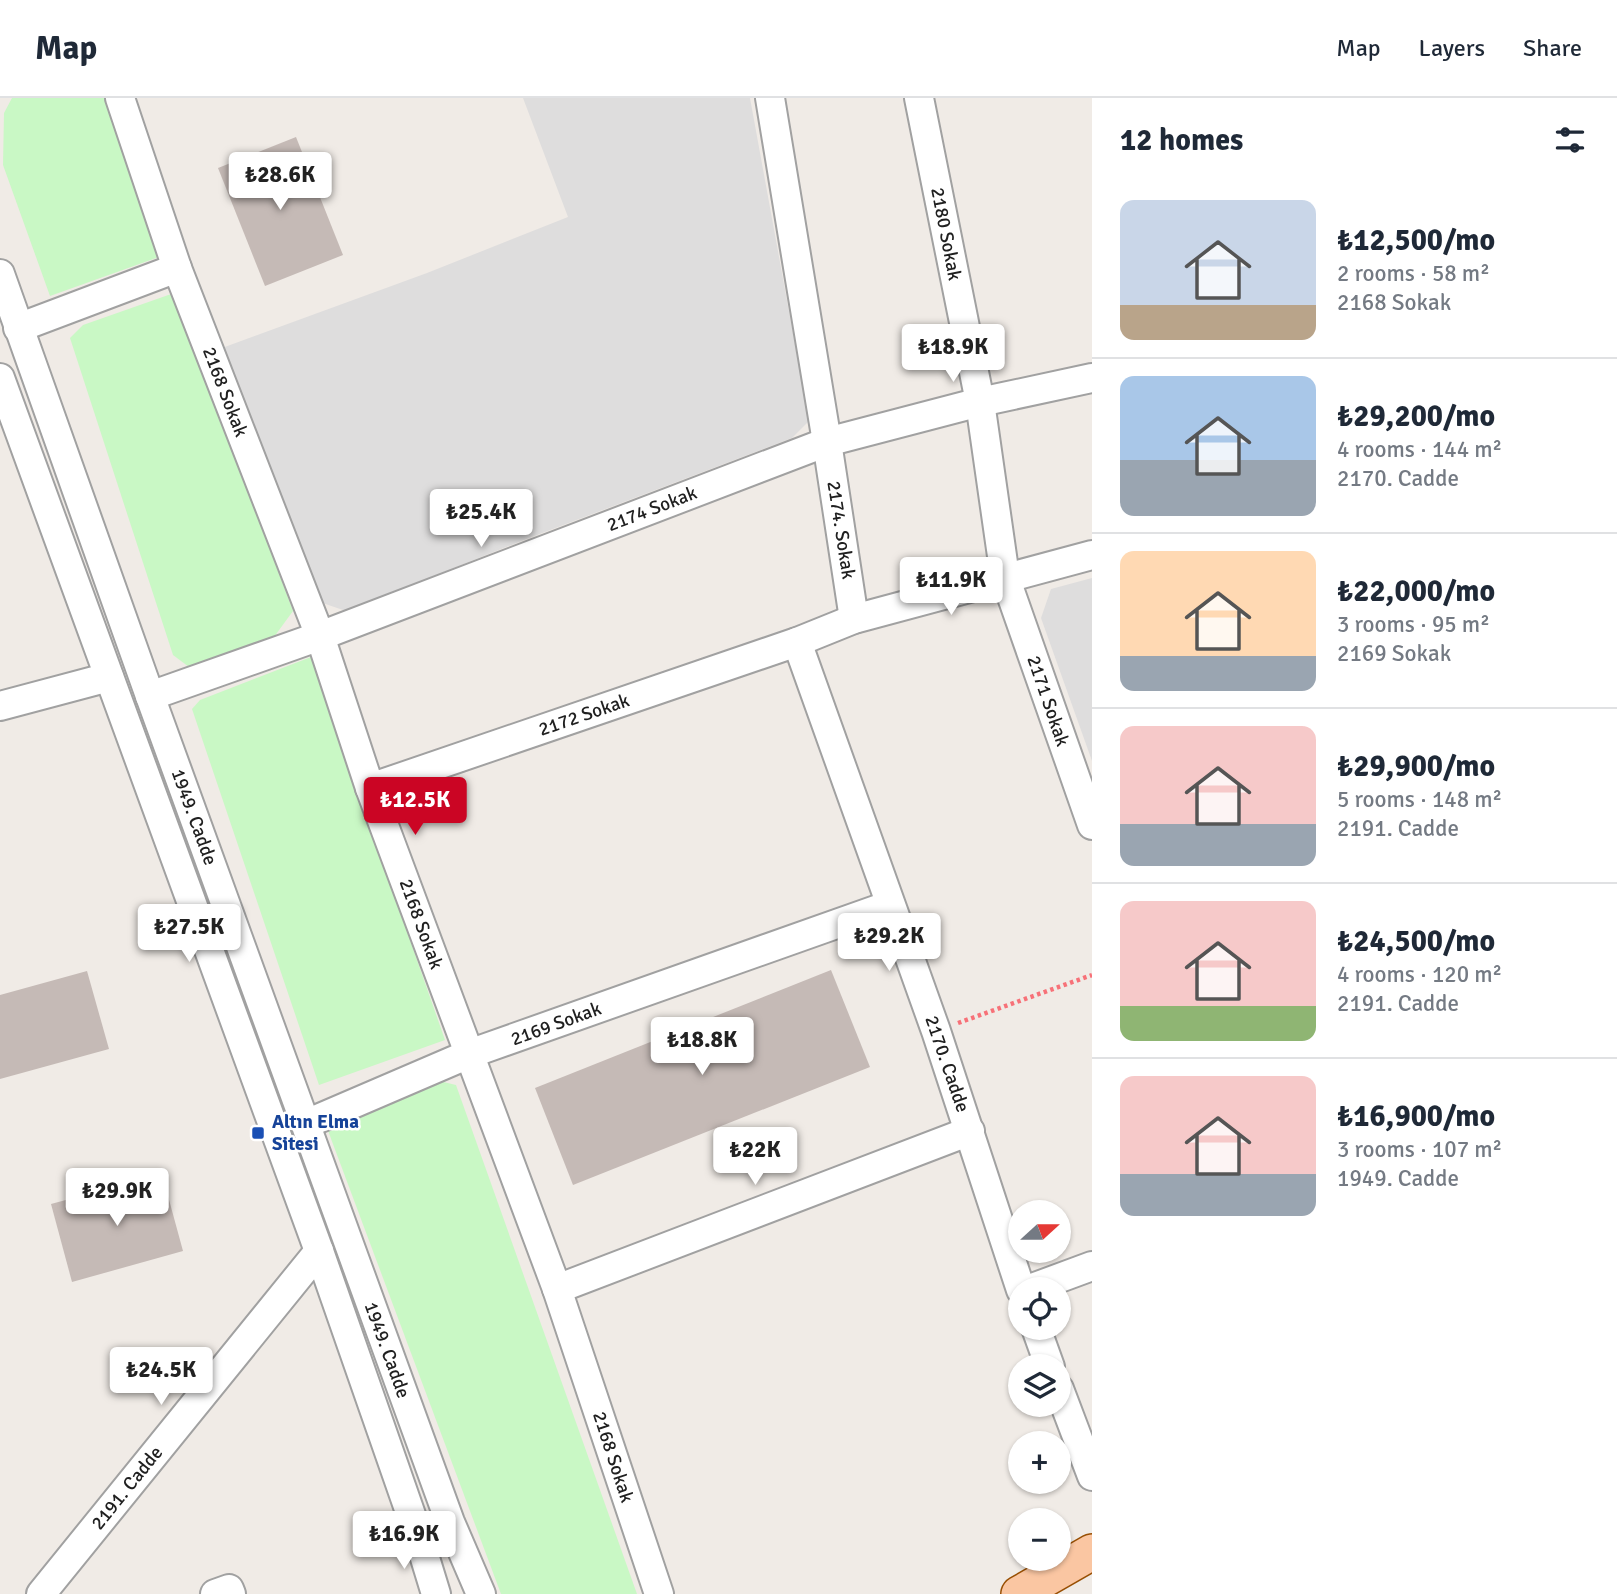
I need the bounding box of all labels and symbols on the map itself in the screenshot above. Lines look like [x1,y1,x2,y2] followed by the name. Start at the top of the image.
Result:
[223,152,337,212] pin: ₺28.6K
[925,185,967,283] street label: 2180 Sokak
[896,324,1010,384] pin: ₺18.9K
[197,344,253,441] street label: 2168 Sokak
[821,479,861,581] street label: 2174. Sokak
[604,481,701,537] street label: 2174 Sokak
[424,490,538,549] pin: ₺25.4K
[894,558,1008,617] pin: ₺11.9K
[1021,652,1075,750] street label: 2171 Sokak
[535,688,633,742] street label: 2172 Sokak
[165,766,223,868] street label: 1949. Cadde
[358,778,472,837] pin: ₺12.5K
[394,876,449,973] street label: 2168 Sokak
[132,904,246,964] pin: ₺27.5K
[832,914,946,973] pin: ₺29.2K
[508,996,605,1051] street label: 2169 Sokak
[919,1012,975,1116] street label: 2170. Cadde
[645,1018,759,1077] pin: ₺18.8K
[272,1110,359,1156] place label: Altın Elma Sitesi
[250,1125,266,1141] marker: Altın Elma Sitesi
[714,1128,796,1187] pin: ₺22K
[60,1168,174,1228] pin: ₺29.9K
[1008,1200,1071,1264] north arrow
[358,1299,416,1401] street label: 1949. Cadde
[104,1348,218,1407] pin: ₺24.5K
[587,1408,639,1506] street label: 2168 Sokak
[86,1441,168,1535] street label: 2191. Cadde
[347,1512,461,1571] pin: ₺16.9K

